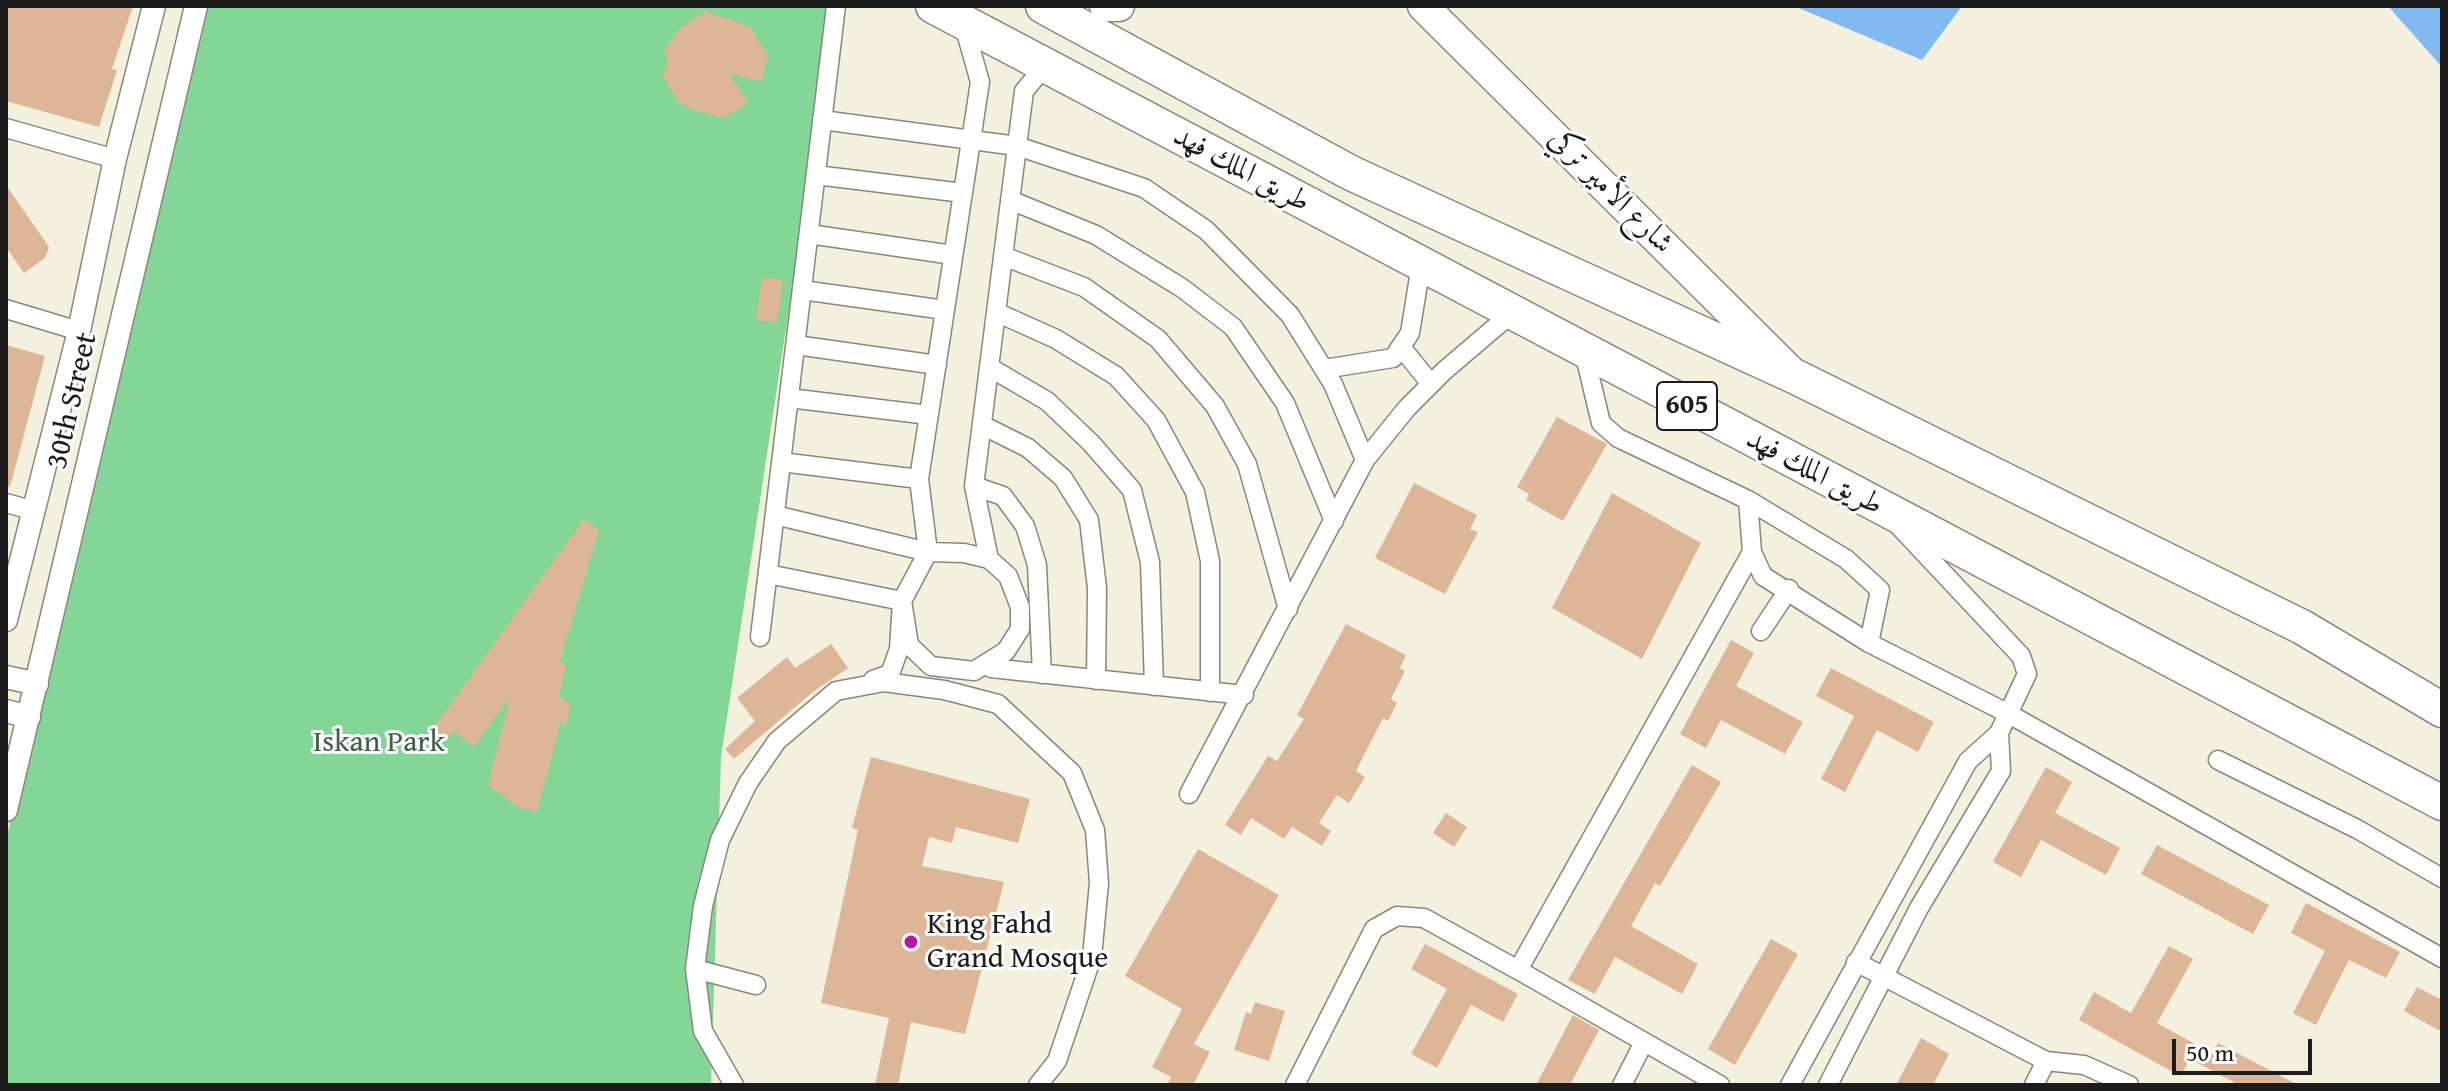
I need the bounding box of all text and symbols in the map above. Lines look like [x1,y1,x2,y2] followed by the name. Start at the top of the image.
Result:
[1166,119,1316,221] street label: طريق الملك فهد
[1540,122,1680,262] street label: شارع الأمير تركي
[40,329,106,473] street label: 30th Street
[1657,382,1717,430] road number: 605
[1739,422,1889,524] street label: طريق الملك فهد
[313,725,445,761] park label: Iskan Park
[927,907,1108,978] place label: King Fahd Grand Mosque
[902,933,920,951] marker: King Fahd Grand Mosque
[2176,1023,2316,1073] scale bar
[2186,1035,2234,1070] text: 50 m

